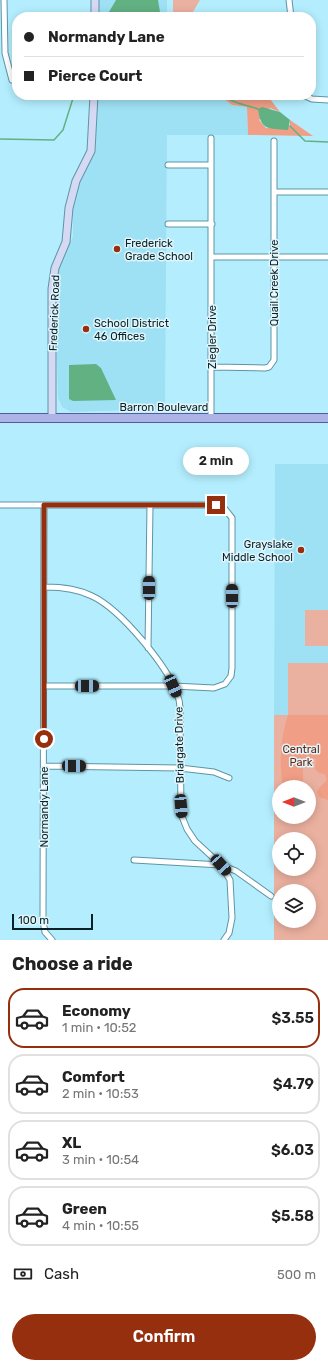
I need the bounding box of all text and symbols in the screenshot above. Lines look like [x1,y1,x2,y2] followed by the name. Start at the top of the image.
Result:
[48,28,165,46] text: Normandy Lane
[48,67,142,85] text: Pierce Court
[125,237,193,263] place label: Frederick Grade School
[268,240,281,326] street label: Quail Creek Drive
[112,244,122,254] marker: Frederick Grade School
[47,275,62,351] street label: Frederick Road
[206,305,219,369] street label: Ziegler Drive
[94,317,170,343] place label: School District 46 Offices
[81,324,91,334] marker: School District 46 Offices
[120,401,208,414] street label: Barron Boulevard
[183,447,249,475] callout: 2 min
[199,453,233,468] text: 2 min
[207,496,225,514] route end
[222,538,293,564] place label: Grayslake Middle School
[296,545,306,555] marker: Grayslake Middle School
[143,576,155,600] car
[226,584,238,608] car
[163,673,183,699] car
[75,680,99,692] car
[172,707,187,783] street label: Briargate Drive
[35,730,53,748] route start
[282,743,320,769] park label: Central Park
[62,760,86,772] car
[38,767,51,847] street label: Normandy Lane
[272,780,316,824] north arrow
[272,780,316,928] map controls
[174,794,188,818] car
[272,832,316,876] button: locate
[209,852,233,878] car
[272,884,316,928] button: layers
[12,912,93,931] scale bar
[18,914,49,927] text: 100 m
[12,953,133,975] text: Choose a ride
[14,1000,50,1036] icon: car
[62,1002,131,1020] text: Economy
[271,1009,314,1027] text: $3.55
[62,1020,137,1035] text: 1 min · 10:52
[14,1066,50,1102] icon: car
[62,1068,125,1086] text: Comfort
[273,1075,314,1093] text: $4.79
[62,1086,139,1101] text: 2 min · 10:53
[14,1132,50,1168] icon: car
[62,1134,81,1152] text: XL
[271,1141,314,1159] text: $6.03
[62,1152,139,1167] text: 3 min · 10:54
[14,1198,50,1234] icon: car
[62,1200,107,1218] text: Green
[271,1207,314,1225] text: $5.58
[62,1218,139,1233] text: 4 min · 10:55
[12,1263,34,1285] icon: cash
[44,1265,79,1283] text: Cash
[277,1267,316,1282] text: 500 m
[12,1314,316,1360] button: Confirm

